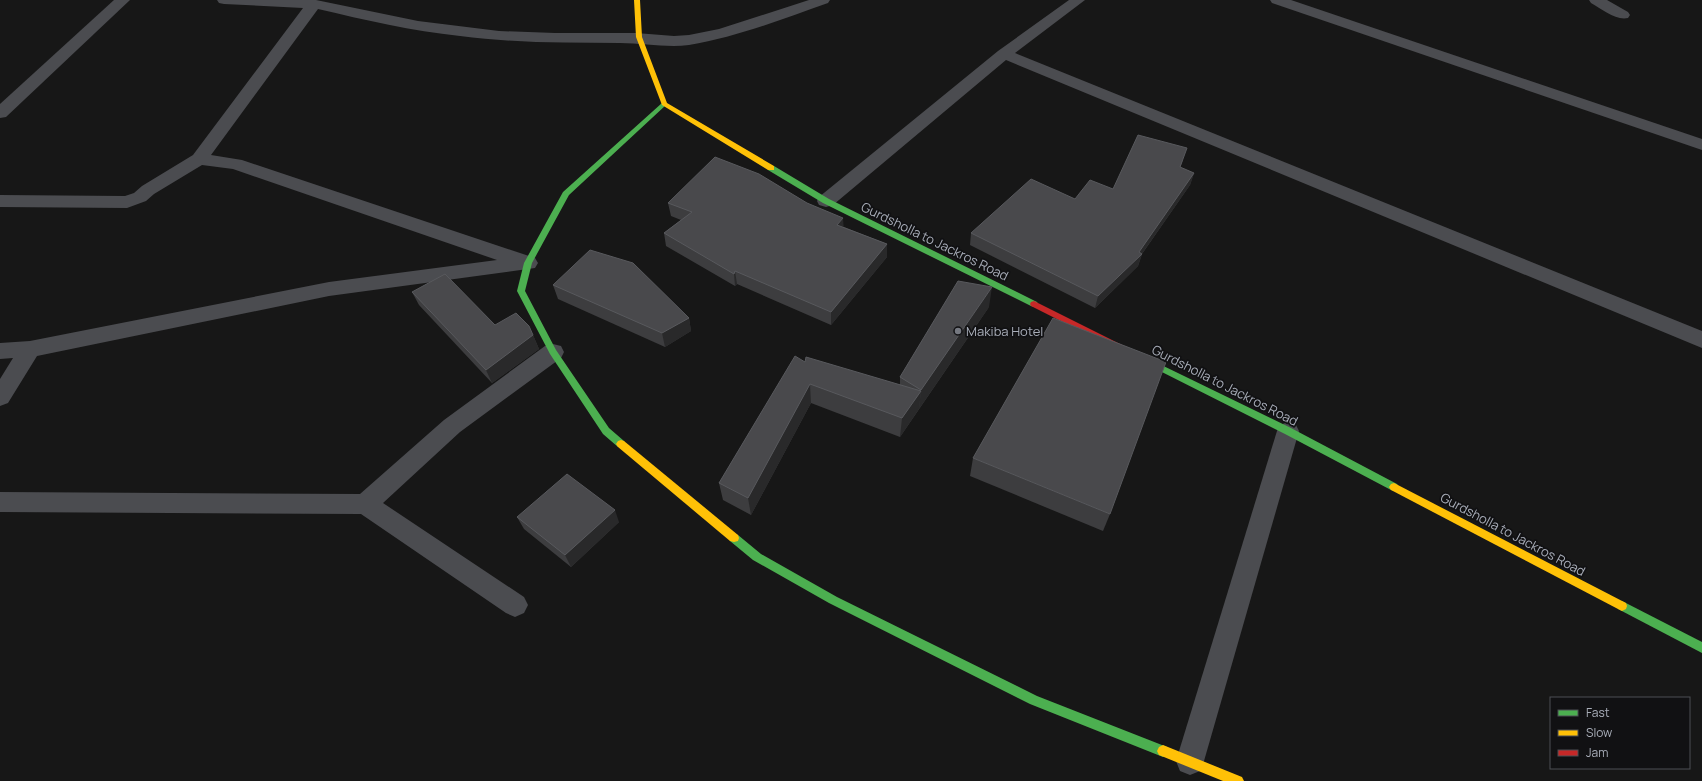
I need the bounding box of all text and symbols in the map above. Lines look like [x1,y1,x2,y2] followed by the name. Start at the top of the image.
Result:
[858,197,1012,285] street label: Gurdsholla to Jackros Road
[966,322,1043,340] place label: Makiba Hotel
[953,326,963,336] marker: Makiba Hotel
[1149,340,1301,430] street label: Gurdsholla to Jackros Road
[1437,488,1589,580] street label: Gurdsholla to Jackros Road
[1550,697,1690,769] legend
[1586,704,1610,721] text: Fast
[1586,724,1612,741] text: Slow
[1586,744,1608,761] text: Jam

